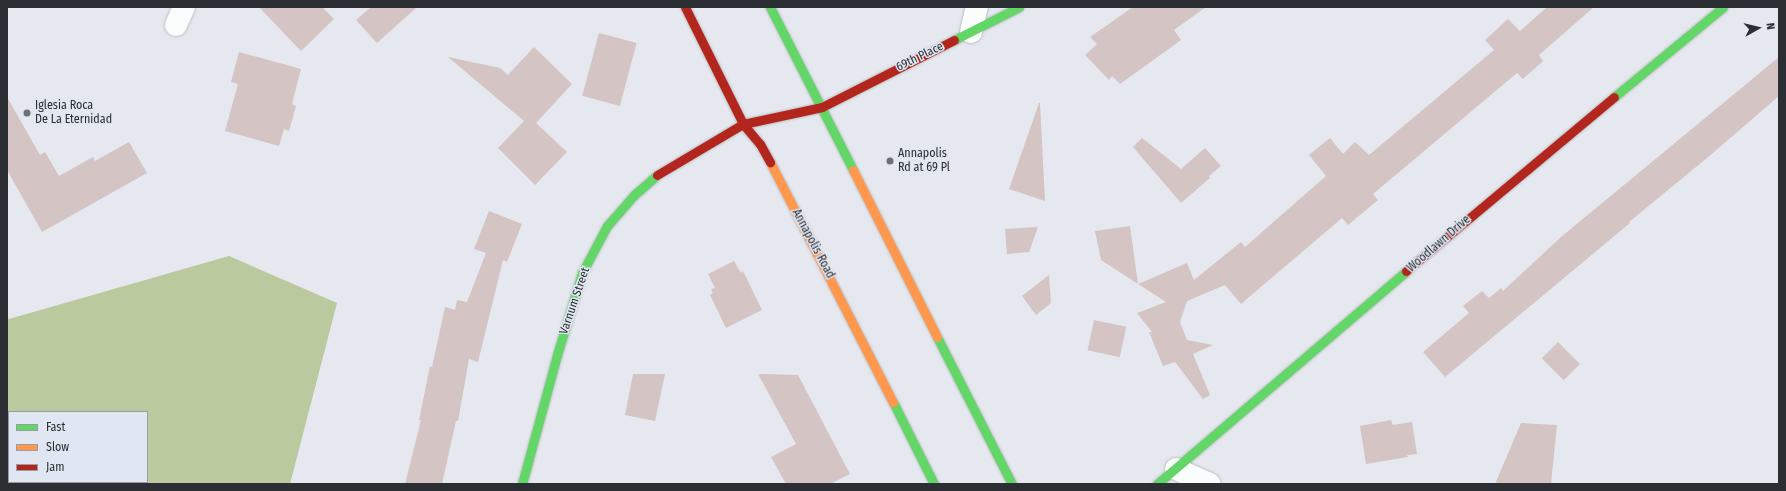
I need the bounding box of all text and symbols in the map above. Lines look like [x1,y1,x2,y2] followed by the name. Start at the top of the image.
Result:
[1738,8,1778,48] north arrow
[1763,22,1777,30] text: N
[894,39,946,75] street label: 69th Place
[35,99,112,127] place label: Iglesia Roca De La Eternidad
[22,108,32,118] marker: Iglesia Roca De La Eternidad
[898,147,950,175] place label: Annapolis Rd at 69 Pl
[885,156,895,166] marker: Annapolis Rd at 69 Pl
[789,207,837,281] street label: Annapolis Road
[1404,213,1474,275] street label: Woodlawn Drive
[557,266,593,336] street label: Varnum Street
[8,411,148,483] legend
[46,420,65,434] text: Fast
[46,440,69,454] text: Slow
[46,460,64,474] text: Jam

